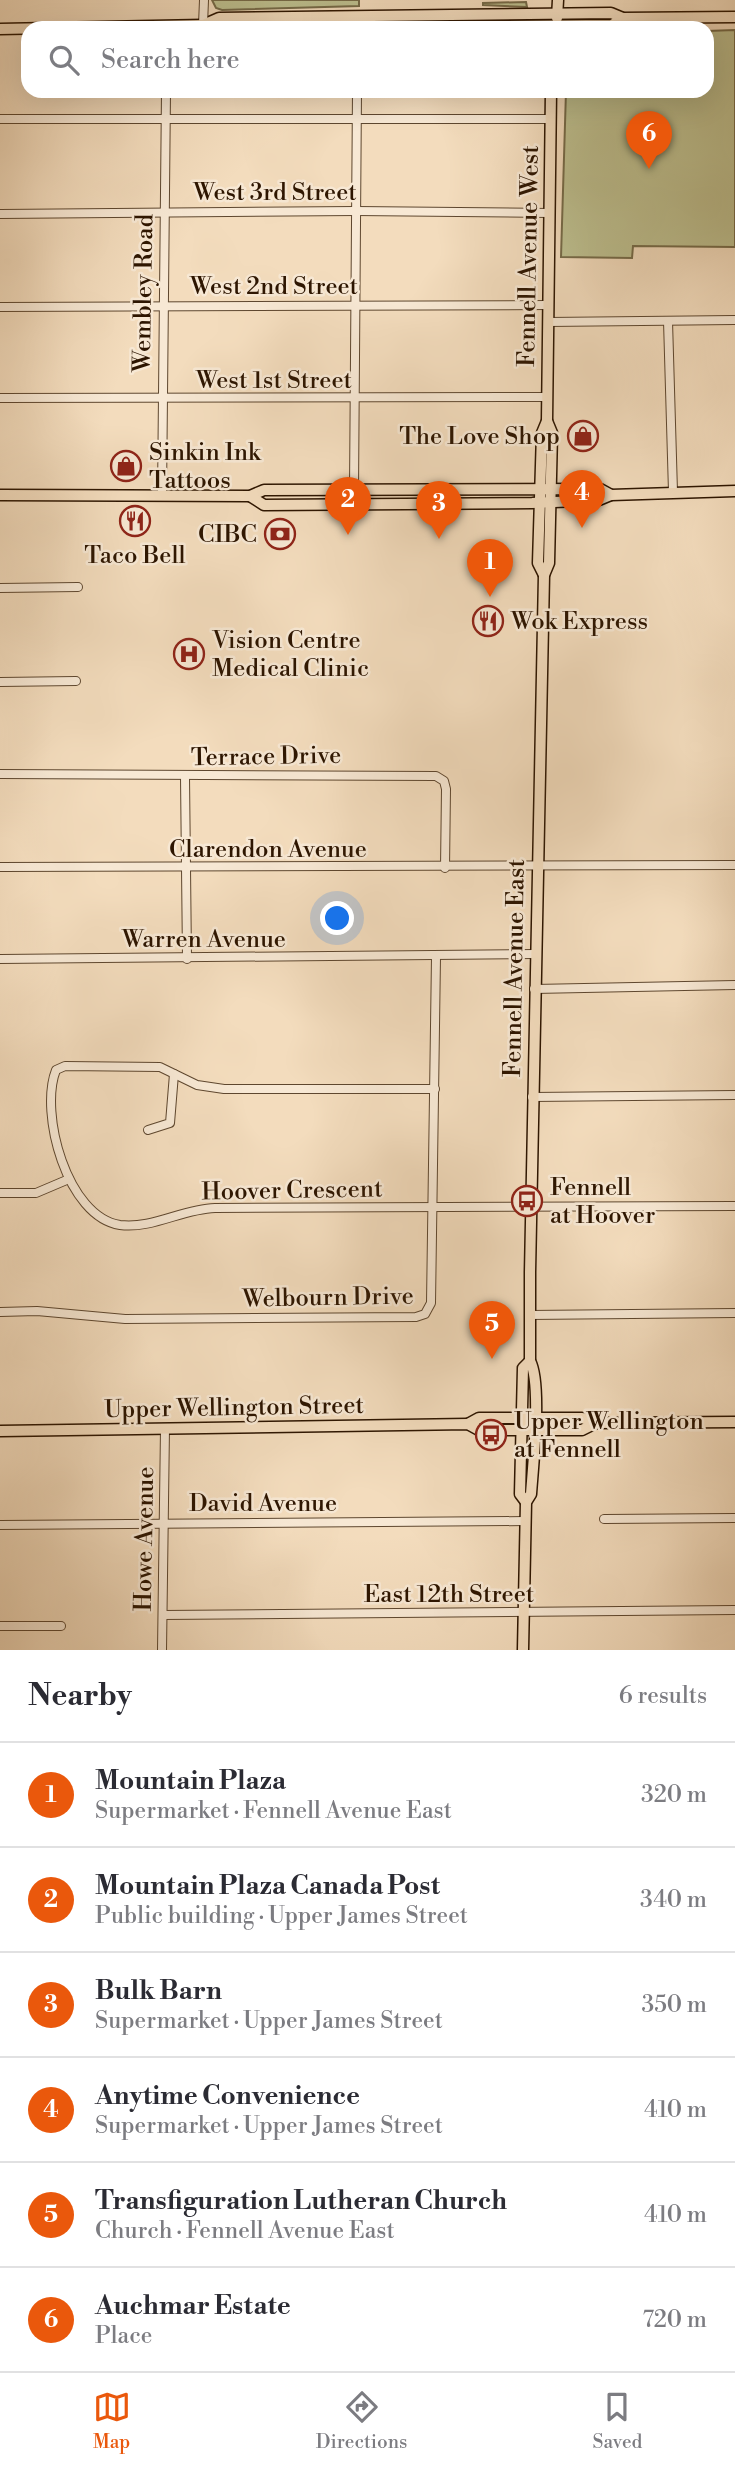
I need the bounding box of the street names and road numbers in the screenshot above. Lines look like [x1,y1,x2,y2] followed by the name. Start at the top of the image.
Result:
[512,144,546,367] street label: Fennell Avenue West
[192,178,357,208] street label: West 3rd Street
[128,213,160,373] street label: Wembley Road
[189,272,359,302] street label: West 2nd Street
[195,366,353,396] street label: West 1st Street
[191,741,341,773] street label: Terrace Drive
[169,835,367,865] street label: Clarendon Avenue
[498,858,532,1077] street label: Fennell Avenue East
[121,925,286,955] street label: Warren Avenue
[201,1174,383,1208] street label: Hoover Crescent
[241,1282,414,1315] street label: Welbourn Drive
[104,1391,365,1425] street label: Upper Wellington Street
[129,1466,161,1612] street label: Howe Avenue
[189,1489,337,1519] street label: David Avenue
[364,1580,535,1610] street label: East 12th Street

